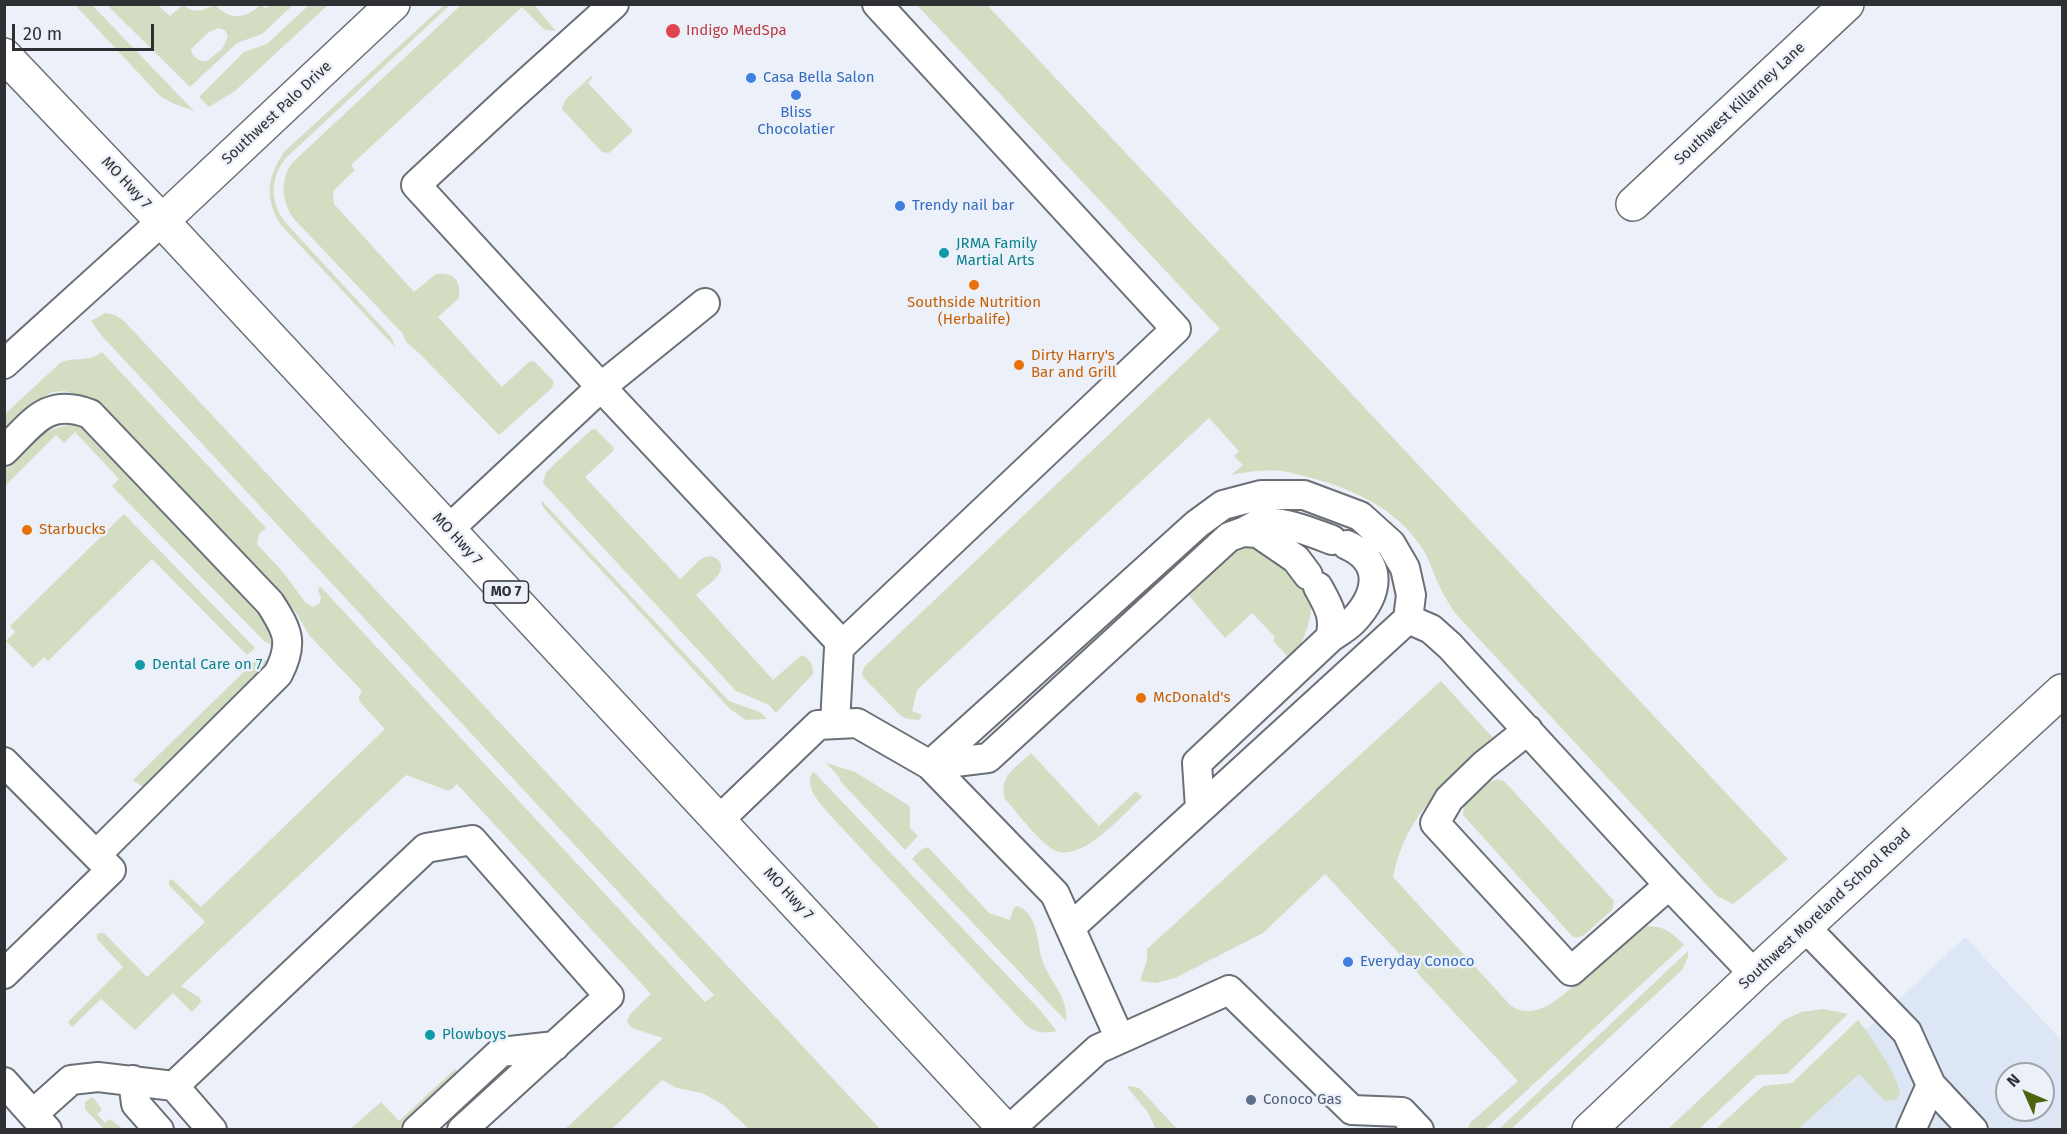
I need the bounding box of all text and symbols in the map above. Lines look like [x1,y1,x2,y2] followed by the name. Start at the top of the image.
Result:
[15,12,158,50] scale bar
[664,22,682,40] marker: Indigo MedSpa
[686,22,787,40] place label: Indigo MedSpa
[23,23,62,45] text: 20 m
[1671,39,1809,169] street label: Southwest Killarney Lane
[218,58,336,168] street label: Southwest Palo Drive
[763,69,874,87] place label: Casa Bella Salon
[744,71,758,85] marker: Casa Bella Salon
[789,88,803,102] marker: Bliss Chocolatier
[757,104,835,139] place label: Bliss Chocolatier
[97,153,155,213] street label: MO Hwy 7
[912,197,1014,215] place label: Trendy nail bar
[893,199,907,213] marker: Trendy nail bar
[956,235,1037,270] place label: JRMA Family Martial Arts
[937,246,951,260] marker: JRMA Family Martial Arts
[967,278,981,292] marker: Southside Nutrition (Herbalife)
[907,294,1041,329] place label: Southside Nutrition (Herbalife)
[1031,347,1116,382] place label: Dirty Harry's Bar and Grill
[1012,358,1026,372] marker: Dirty Harry's Bar and Grill
[428,509,486,569] street label: MO Hwy 7
[39,521,106,539] place label: Starbucks
[20,523,34,537] marker: Starbucks
[484,581,528,603] road number: MO 7
[152,656,262,674] place label: Dental Care on 7
[133,658,147,672] marker: Dental Care on 7
[1153,689,1230,707] place label: McDonald's
[1134,691,1148,705] marker: McDonald's
[1735,825,1915,993] street label: Southwest Moreland School Road
[759,864,817,924] street label: MO Hwy 7
[1360,953,1475,971] place label: Everyday Conoco
[1341,955,1355,969] marker: Everyday Conoco
[442,1026,506,1044] place label: Plowboys
[423,1028,437,1042] marker: Plowboys
[1995,1062,2055,1122] north arrow
[2003,1070,2024,1091] text: N
[1263,1091,1341,1109] place label: Conoco Gas
[1244,1093,1258,1107] marker: Conoco Gas

